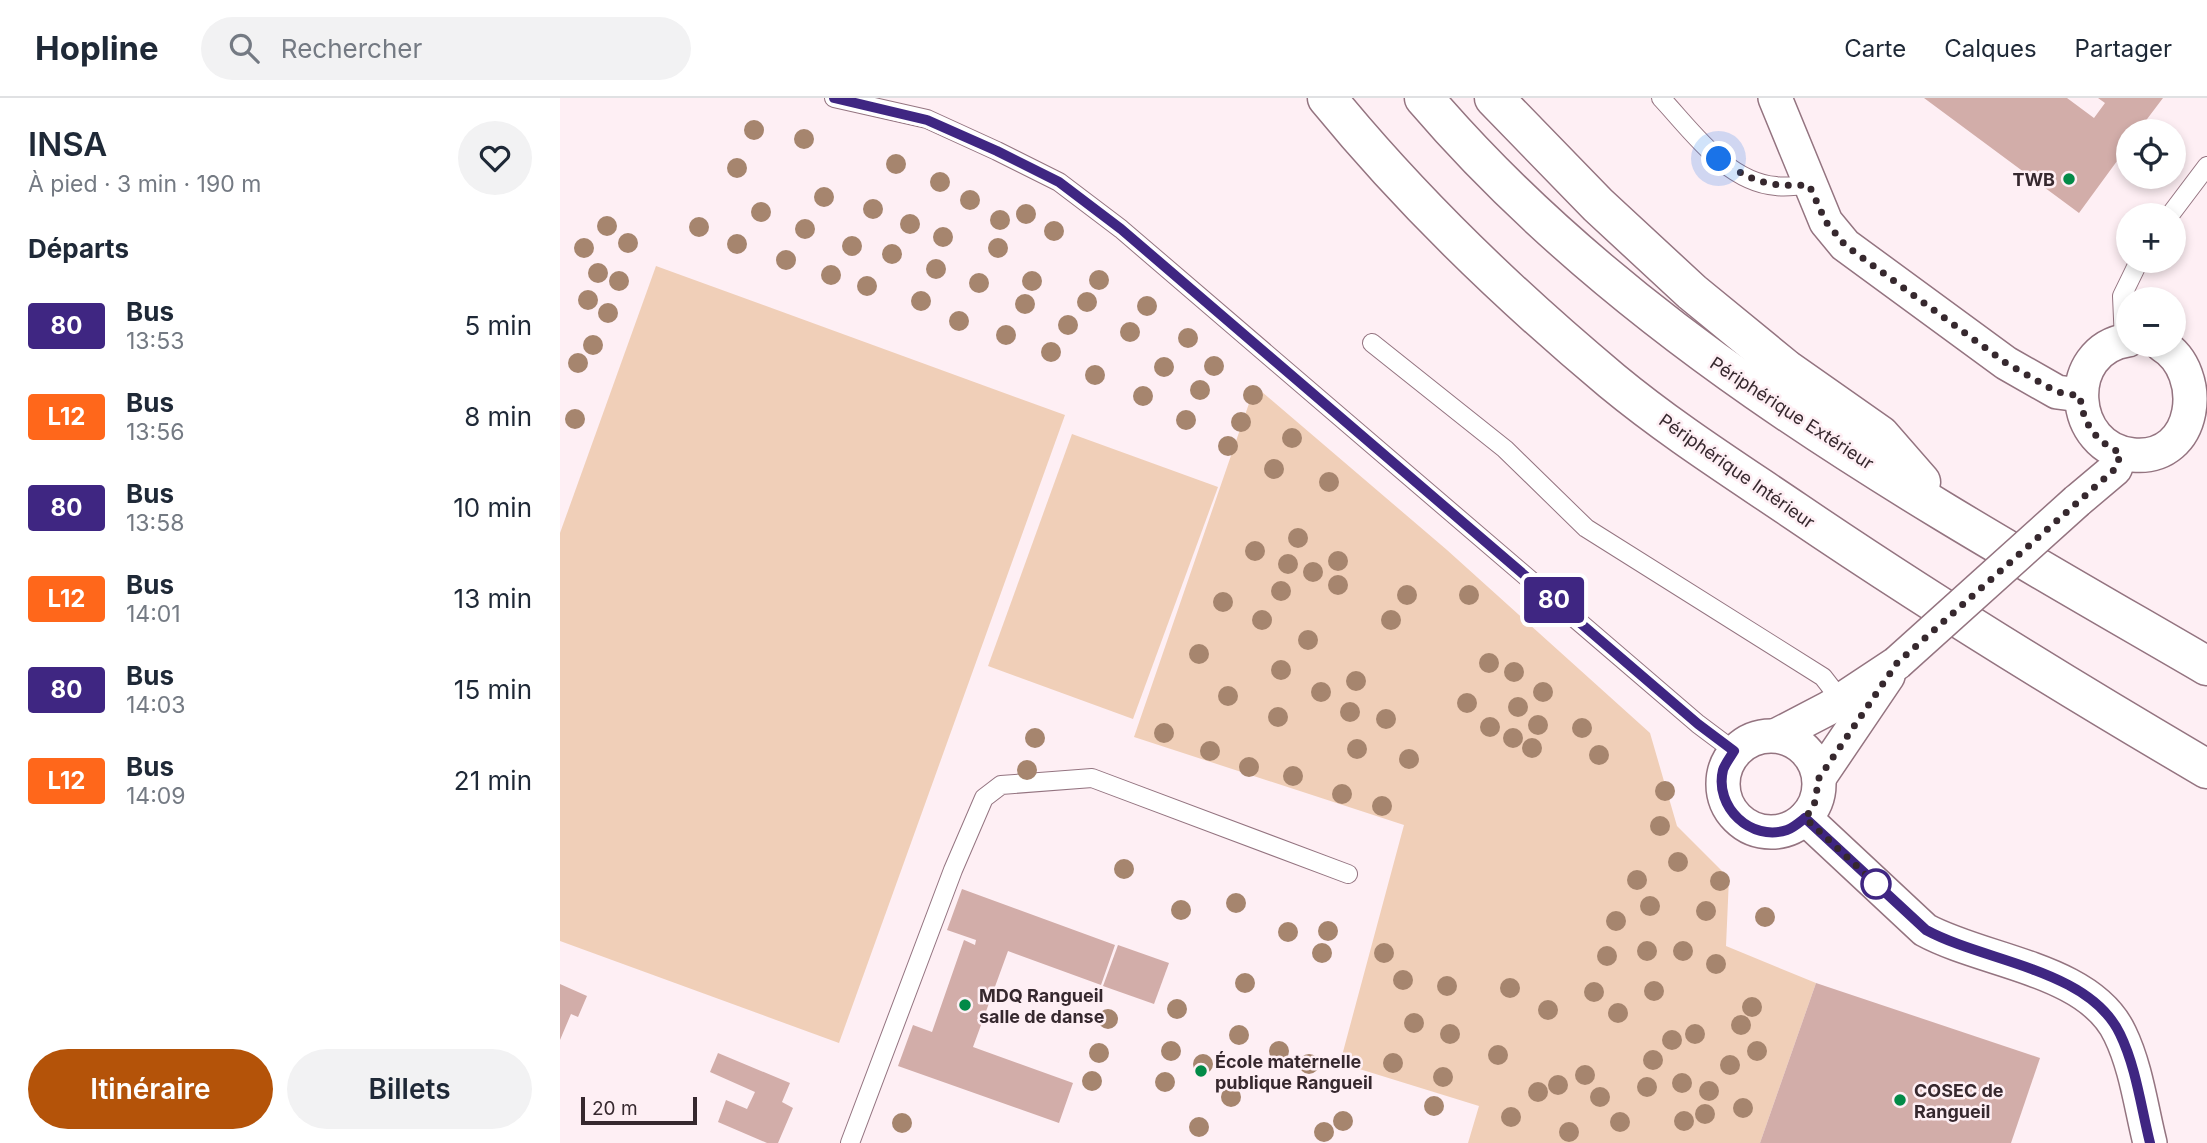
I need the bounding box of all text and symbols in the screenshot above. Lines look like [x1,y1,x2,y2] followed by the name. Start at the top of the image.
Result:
[201,17,691,80] search box
[35,28,159,68] text: Hopline
[225,29,263,67] icon: search
[281,33,422,64] text: Rechercher
[1844,34,1906,63] text: Carte
[1944,34,2037,63] text: Calques
[2075,34,2172,63] text: Partager
[2116,119,2186,357] map controls
[2116,119,2186,189] button: locate
[458,121,532,195] button: heart
[28,124,107,164] text: INSA
[1701,141,1736,176] your location
[2012,169,2055,190] place label: TWB
[28,170,261,198] text: À pied · 3 min · 190 m
[2061,171,2077,187] marker: TWB
[2116,203,2186,273] button: +
[28,233,129,264] text: Départs
[2116,287,2186,357] button: −
[126,296,174,327] text: Bus
[464,310,532,341] text: 5 min
[51,311,82,340] text: 80
[126,327,184,355] text: 13:53
[1706,352,1878,474] street label: Périphérique Extérieur
[126,387,174,418] text: Bus
[464,401,532,432] text: 8 min
[48,402,85,431] text: L12
[1655,409,1819,533] street label: Périphérique Intérieur
[126,418,184,446] text: 13:56
[126,478,174,509] text: Bus
[453,492,532,523] text: 10 min
[51,493,82,522] text: 80
[126,509,184,537] text: 13:58
[126,569,174,600] text: Bus
[1522,577,1586,623] line badge: 80
[454,583,532,614] text: 13 min
[48,584,85,613] text: L12
[1538,585,1570,614] text: 80
[126,600,181,628] text: 14:01
[126,660,174,691] text: Bus
[454,674,532,705] text: 15 min
[51,675,82,704] text: 80
[126,691,186,719] text: 14:03
[126,751,174,782] text: Bus
[454,765,532,796] text: 21 min
[48,766,85,795] text: L12
[126,782,186,810] text: 14:09
[1861,869,1891,899] unlabelled marker
[979,985,1105,1027] place label: MDQ Rangueil salle de danse
[957,997,973,1013] marker: MDQ Rangueil salle de danse
[28,1049,273,1129] button: Itinéraire
[287,1049,532,1129] button: Billets
[1215,1051,1373,1093] place label: École maternelle publique Rangueil
[1193,1063,1209,1079] marker: École maternelle publique Rangueil
[1914,1080,2004,1122] place label: COSEC de Rangueil
[1892,1092,1908,1108] marker: COSEC de Rangueil
[581,1094,696,1126] scale bar
[592,1097,638,1120] text: 20 m

